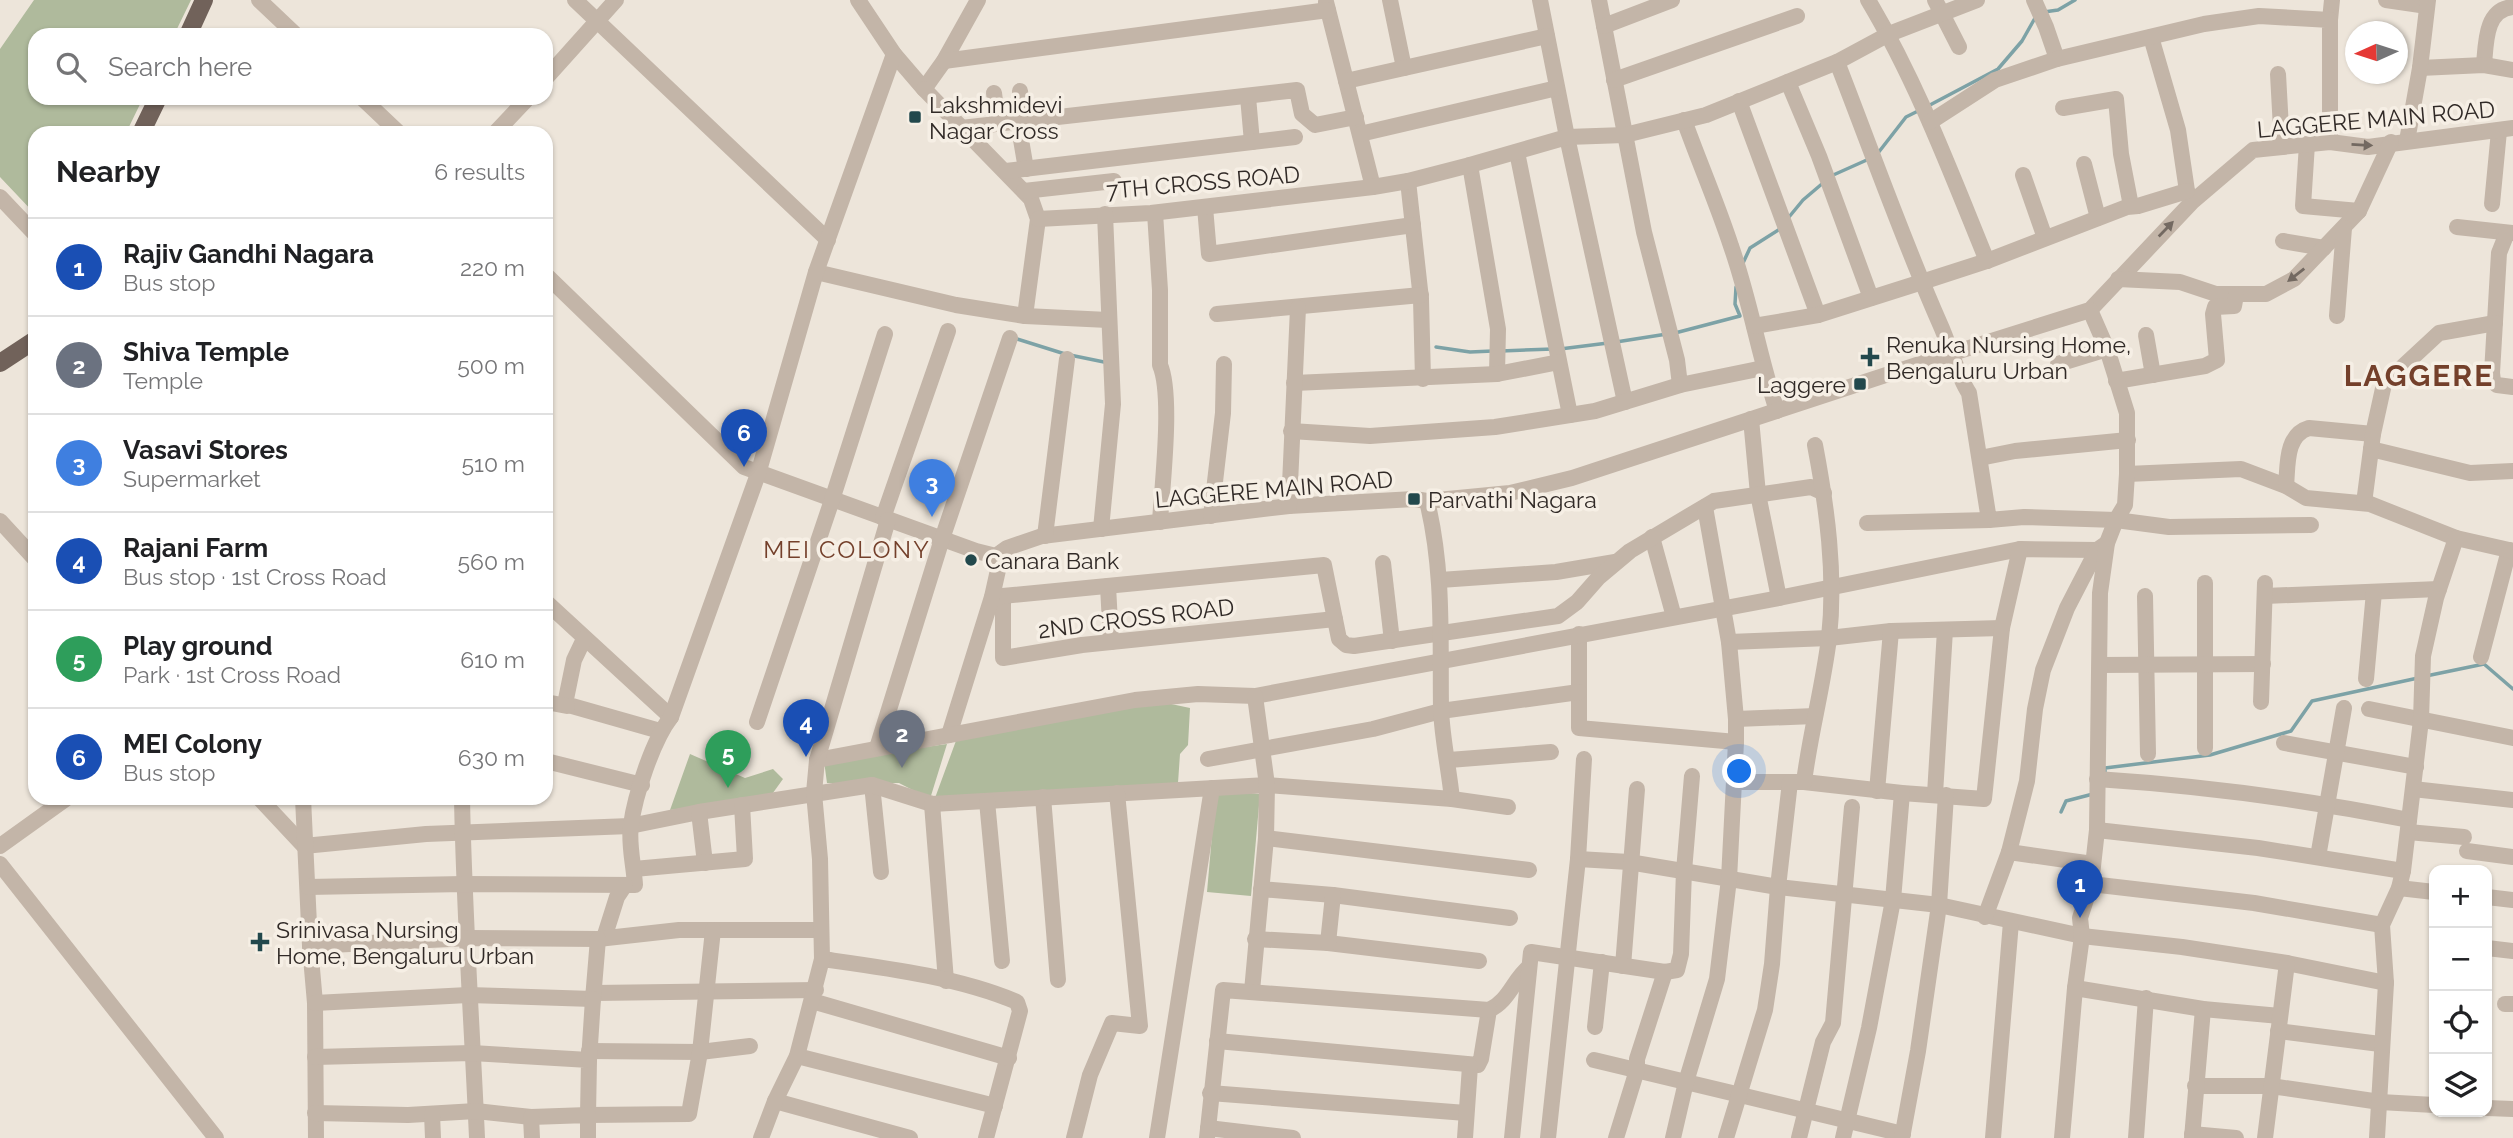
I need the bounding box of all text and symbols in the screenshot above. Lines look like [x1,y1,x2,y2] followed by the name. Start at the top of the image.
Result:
[2345,21,2408,84] north arrow
[28,28,553,105] search box
[52,48,90,86] icon: search
[108,52,252,82] text: Search here
[929,91,1063,144] place label: Lakshmidevi Nagar Cross
[2256,95,2496,143] street label: LAGGERE MAIN ROAD
[907,109,923,125] marker: Lakshmidevi Nagar Cross
[2351,140,2373,151] one-way arrow
[56,154,160,189] text: Nearby
[434,158,525,185] text: 6 results
[1105,160,1301,204] street label: 7TH CROSS ROAD
[2157,221,2174,238] one-way arrow
[123,239,374,269] text: Rajiv Gandhi Nagara
[73,254,85,281] text: 1
[460,254,525,281] text: 220 m
[2287,268,2305,282] one-way arrow
[123,269,215,296] text: Bus stop
[1886,331,2131,384] place label: Renuka Nursing Home, Bengaluru Urban
[123,337,289,367] text: Shiva Temple
[1860,347,1880,367] marker: Renuka Nursing Home, Bengaluru Urban
[73,352,85,379] text: 2
[457,352,525,379] text: 500 m
[2344,358,2494,393] district label: LAGGERE
[123,367,203,394] text: Temple
[1757,371,1846,398] place label: Laggere
[1852,376,1868,392] marker: Laggere
[721,409,767,467] pin: 6
[123,435,288,465] text: Vasavi Stores
[73,450,85,477] text: 3
[462,450,525,477] text: 510 m
[909,459,955,517] pin: 3
[123,465,261,492] text: Supermarket
[1154,465,1394,513] street label: LAGGERE MAIN ROAD
[1428,486,1597,513] place label: Parvathi Nagara
[1406,491,1422,507] marker: Parvathi Nagara
[123,533,268,563] text: Rajani Farm
[763,535,931,564] district label: MEI COLONY
[985,547,1119,574] place label: Canara Bank
[72,548,86,575] text: 4
[458,548,525,575] text: 560 m
[963,552,979,568] marker: Canara Bank
[123,563,386,590] text: Bus stop · 1st Cross Road
[1036,593,1236,643] street label: 2ND CROSS ROAD
[123,631,272,661] text: Play ground
[73,646,85,673] text: 5
[460,646,525,673] text: 610 m
[123,661,341,688] text: Park · 1st Cross Road
[783,699,829,757] pin: 4
[879,710,925,768] pin: 2
[123,729,262,759] text: MEI Colony
[705,730,751,788] pin: 5
[72,744,86,771] text: 6
[458,744,525,771] text: 630 m
[1722,754,1756,788] your location
[123,759,215,786] text: Bus stop
[2057,860,2103,918] pin: 1
[2429,865,2492,1117] map controls
[2429,865,2492,928] button: +
[276,916,534,969] place label: Srinivasa Nursing Home, Bengaluru Urban
[2429,928,2492,991] button: −
[250,932,270,952] marker: Srinivasa Nursing Home, Bengaluru Urban
[2429,991,2492,1054] button: locate
[2429,1054,2492,1117] button: layers

